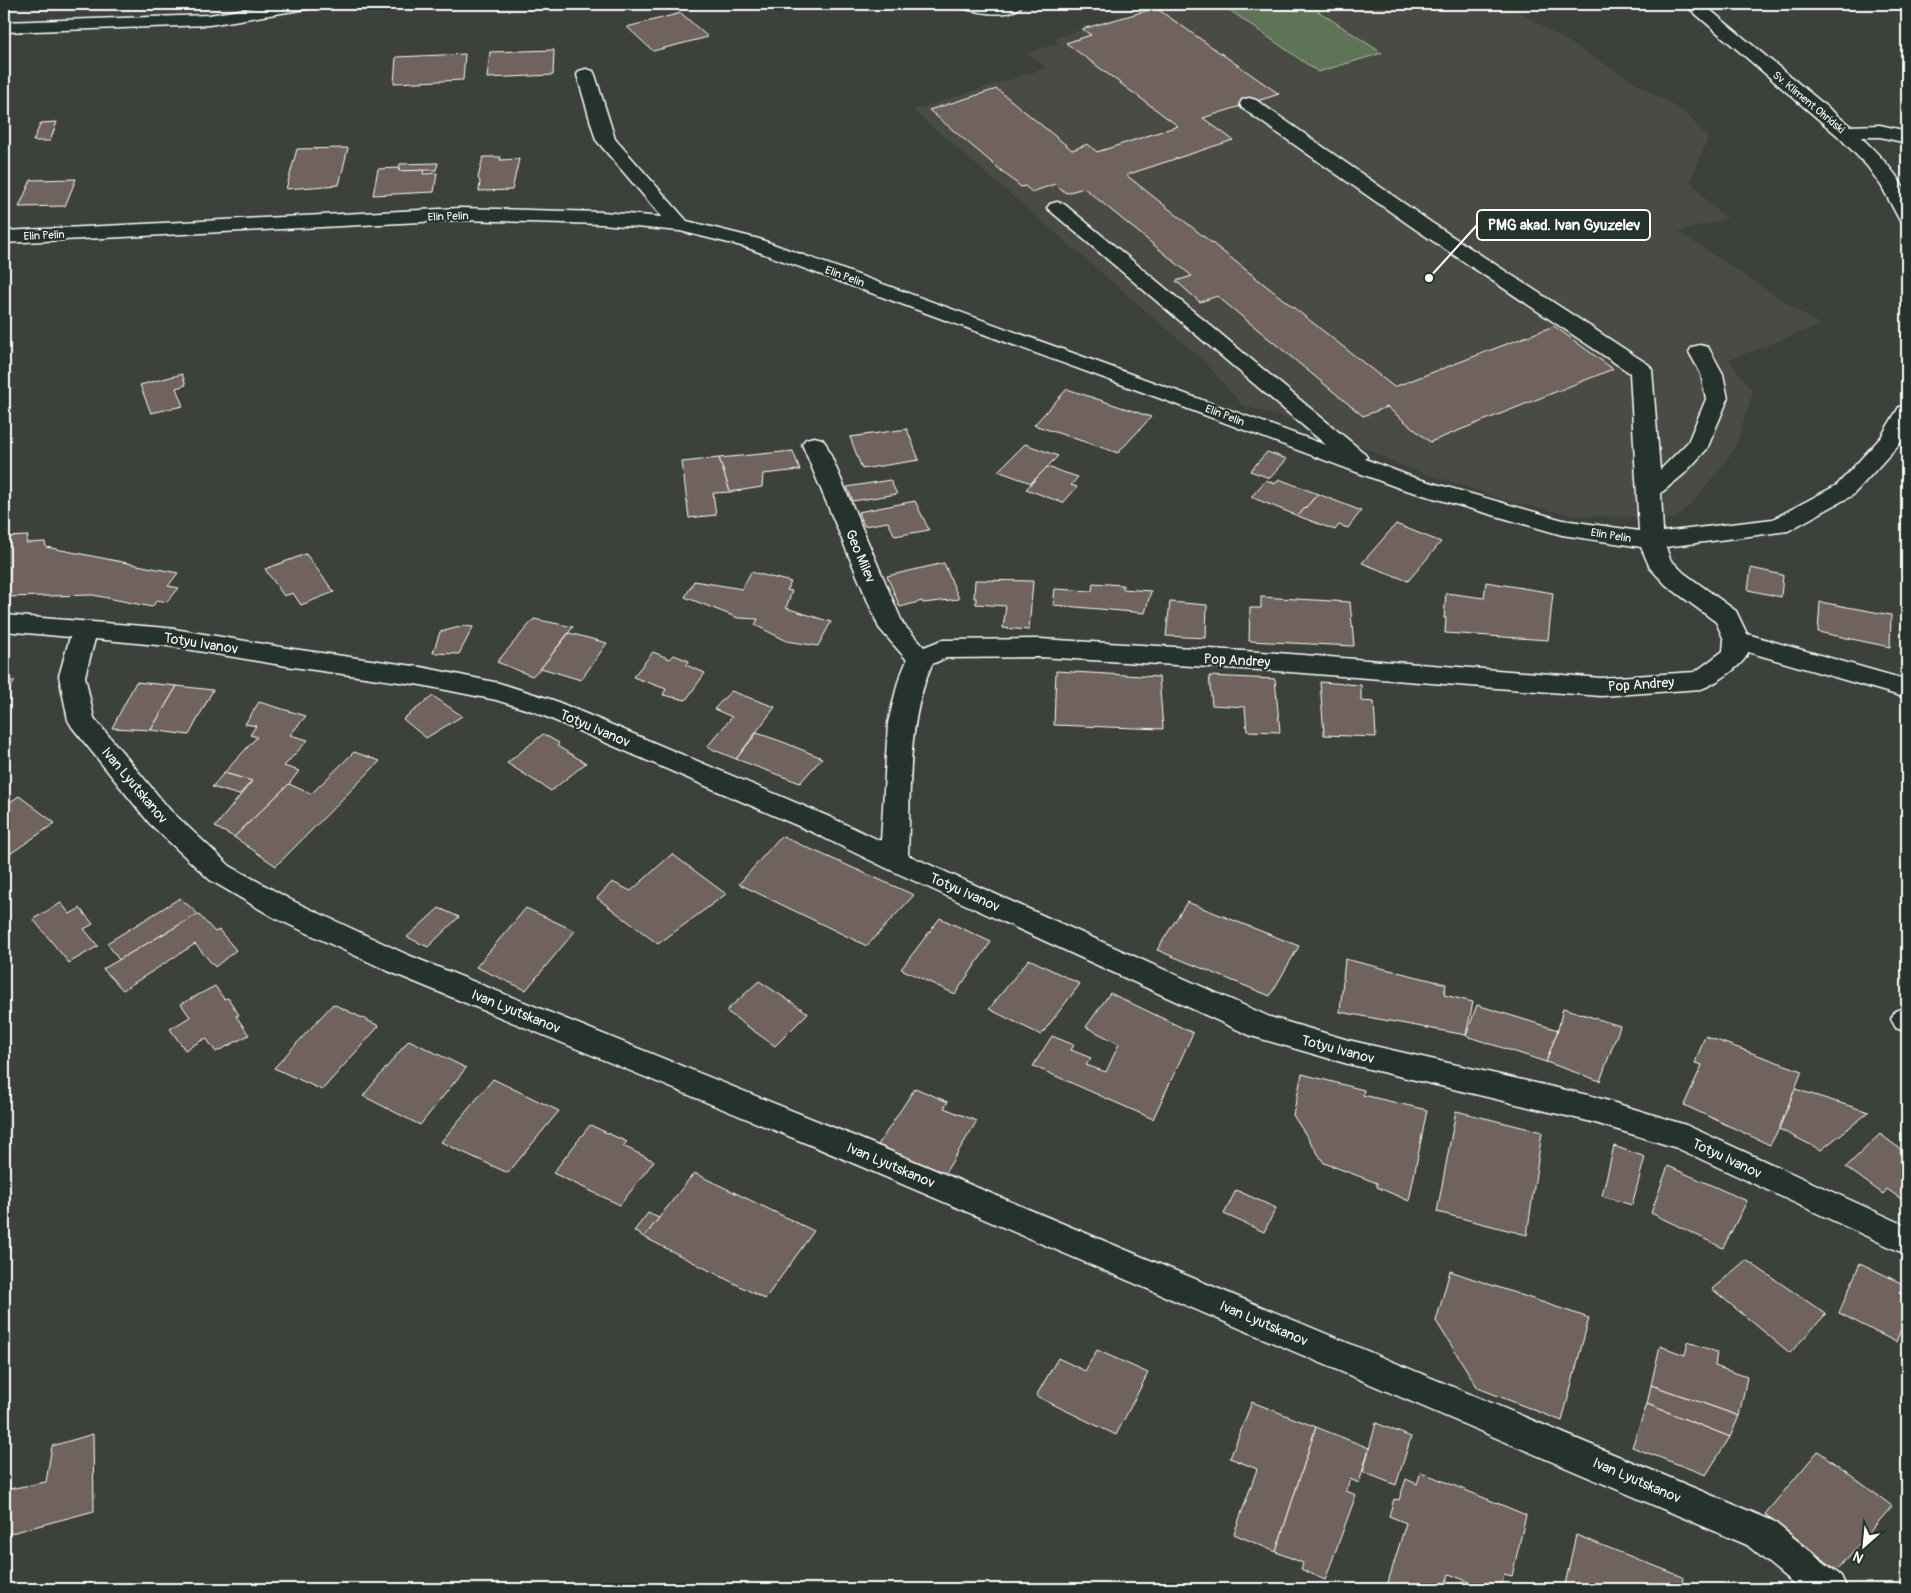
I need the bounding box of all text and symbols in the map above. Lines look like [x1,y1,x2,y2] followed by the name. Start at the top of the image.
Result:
[1770,69,1847,136] street label: Sv. Kliment Ohridski
[427,209,469,224] street label: Elin Pelin
[1477,210,1650,240] callout: PMG akad. Ivan Gyuzelev
[1488,216,1640,235] text: PMG akad. Ivan Gyuzelev
[23,228,65,243] street label: Elin Pelin
[823,263,866,290] street label: Elin Pelin
[1203,402,1246,429] street label: Elin Pelin
[1590,526,1632,545] street label: Elin Pelin
[842,527,879,585] street label: Geo Milev
[163,629,239,658] street label: Totyu Ivanov
[1203,650,1271,671] street label: Pop Andrey
[1607,674,1675,695] street label: Pop Andrey
[557,706,633,751] street label: Totyu Ivanov
[98,744,171,827] street label: Ivan Lyutskanov
[927,869,1002,915] street label: Totyu Ivanov
[469,986,563,1037] street label: Ivan Lyutskanov
[1300,1032,1376,1067] street label: Totyu Ivanov
[1689,1135,1764,1182] street label: Totyu Ivanov
[844,1139,937,1192] street label: Ivan Lyutskanov
[1217,1297,1310,1350] street label: Ivan Lyutskanov
[1590,1454,1683,1507] street label: Ivan Lyutskanov
[1838,1520,1888,1570] north arrow
[1850,1547,1866,1567] text: N

